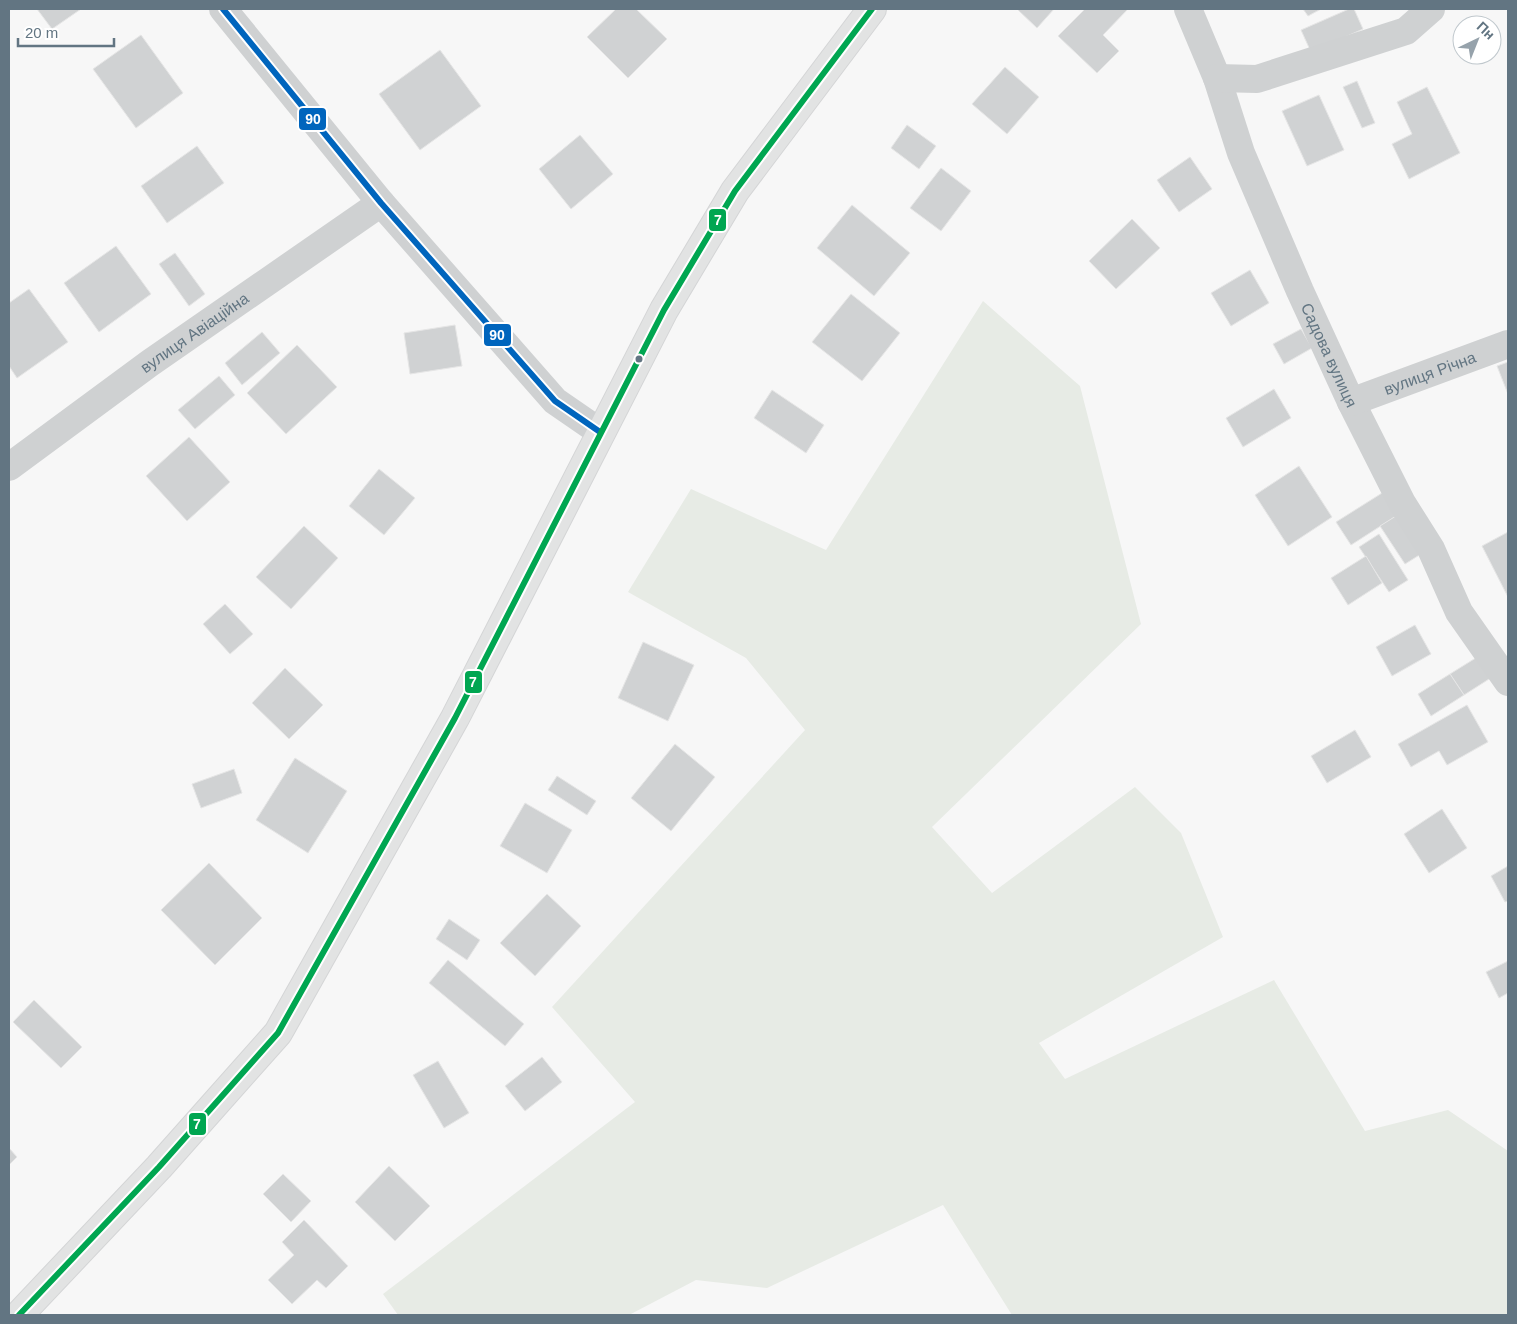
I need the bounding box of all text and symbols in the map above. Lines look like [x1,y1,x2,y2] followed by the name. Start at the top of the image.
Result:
[18,15,114,47] scale bar
[1452,15,1502,65] north arrow
[1474,18,1498,43] text: Пн
[25,24,58,41] text: 20 m
[298,107,327,131] line badge: 90
[305,111,321,127] text: 90
[708,208,727,232] line badge: 7
[714,212,722,228] text: 7
[137,289,252,376] street label: вулиця Авіаційна
[1298,300,1361,410] street label: Садова вулиця
[483,323,512,347] line badge: 90
[489,327,505,343] text: 90
[1381,348,1478,398] street label: вулиця Річна
[634,354,644,364] unlabelled marker
[464,670,483,694] line badge: 7
[469,674,477,690] text: 7
[188,1112,207,1136] line badge: 7
[193,1116,201,1132] text: 7

